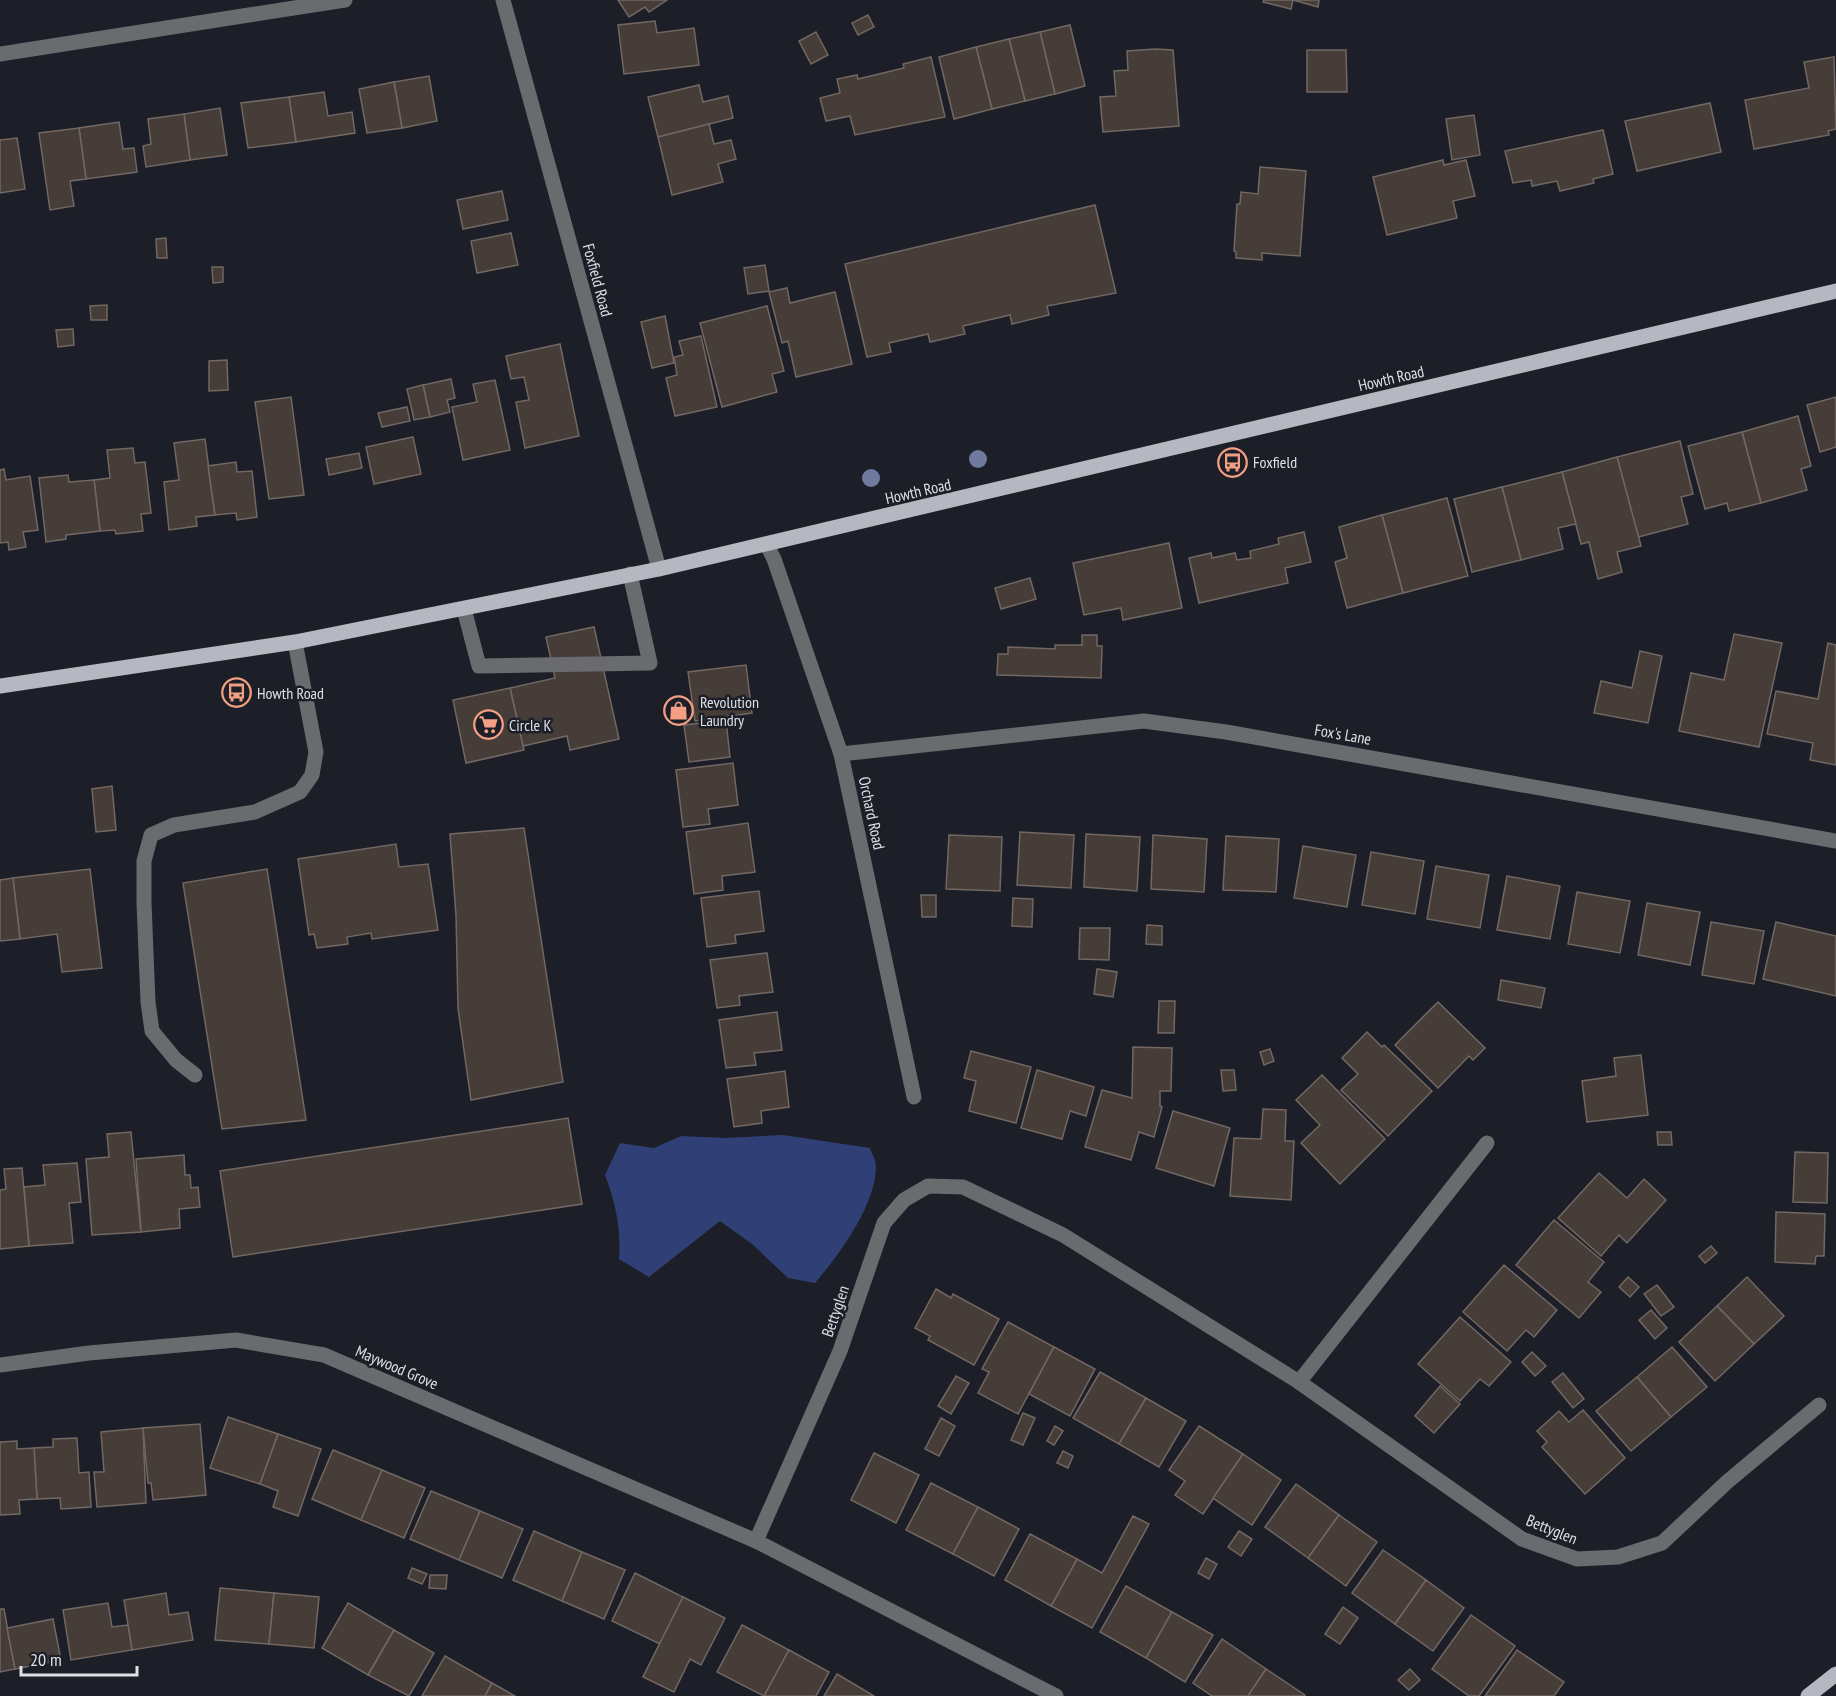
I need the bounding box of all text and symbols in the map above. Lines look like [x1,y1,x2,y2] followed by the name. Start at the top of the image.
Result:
[579,241,617,319] street label: Foxfield Road
[1356,361,1426,395] street label: Howth Road
[1216,446,1248,478] bus stop icon: Foxfield
[1253,452,1297,472] place label: Foxfield
[883,474,953,508] street label: Howth Road
[220,677,252,709] bus stop icon: Howth Road
[257,683,324,703] place label: Howth Road
[700,692,759,730] place label: Revolution Laundry
[663,695,695,727] shop icon: Revolution Laundry
[472,709,504,741] supermarket icon: Circle K
[509,715,552,735] place label: Circle K
[1313,719,1373,749] street label: Fox's Lane
[854,775,890,851] street label: Orchard Road
[817,1283,853,1339] street label: Bettyglen
[353,1341,441,1393] street label: Maywood Grove
[1524,1510,1580,1548] street label: Bettyglen
[21,1639,136,1677] scale bar
[30,1648,62,1671] text: 20 m

